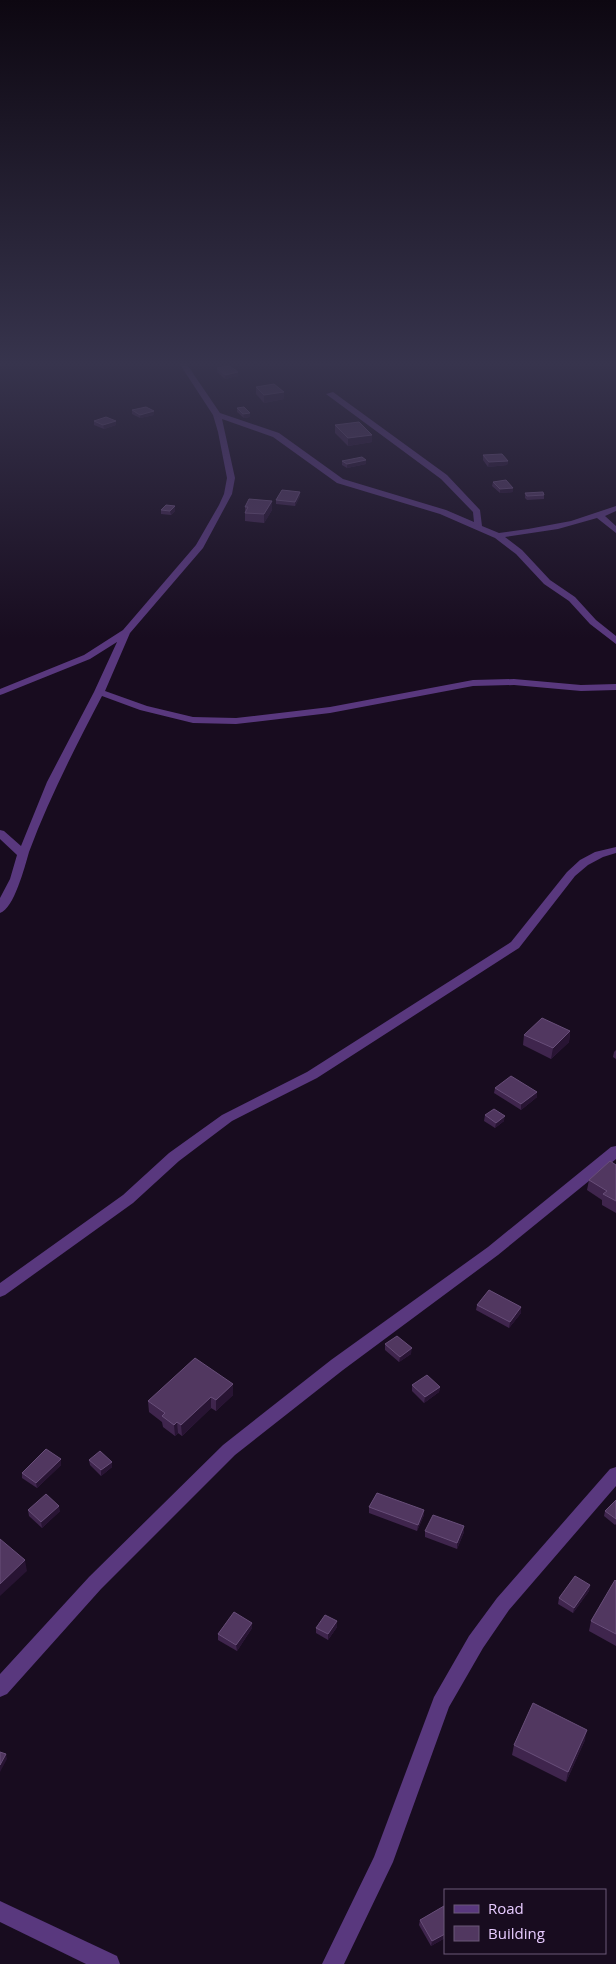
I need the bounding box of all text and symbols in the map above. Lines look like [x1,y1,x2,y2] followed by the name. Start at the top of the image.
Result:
[444,1889,606,1954] legend
[488,1898,524,1918] text: Road
[488,1923,545,1943] text: Building

